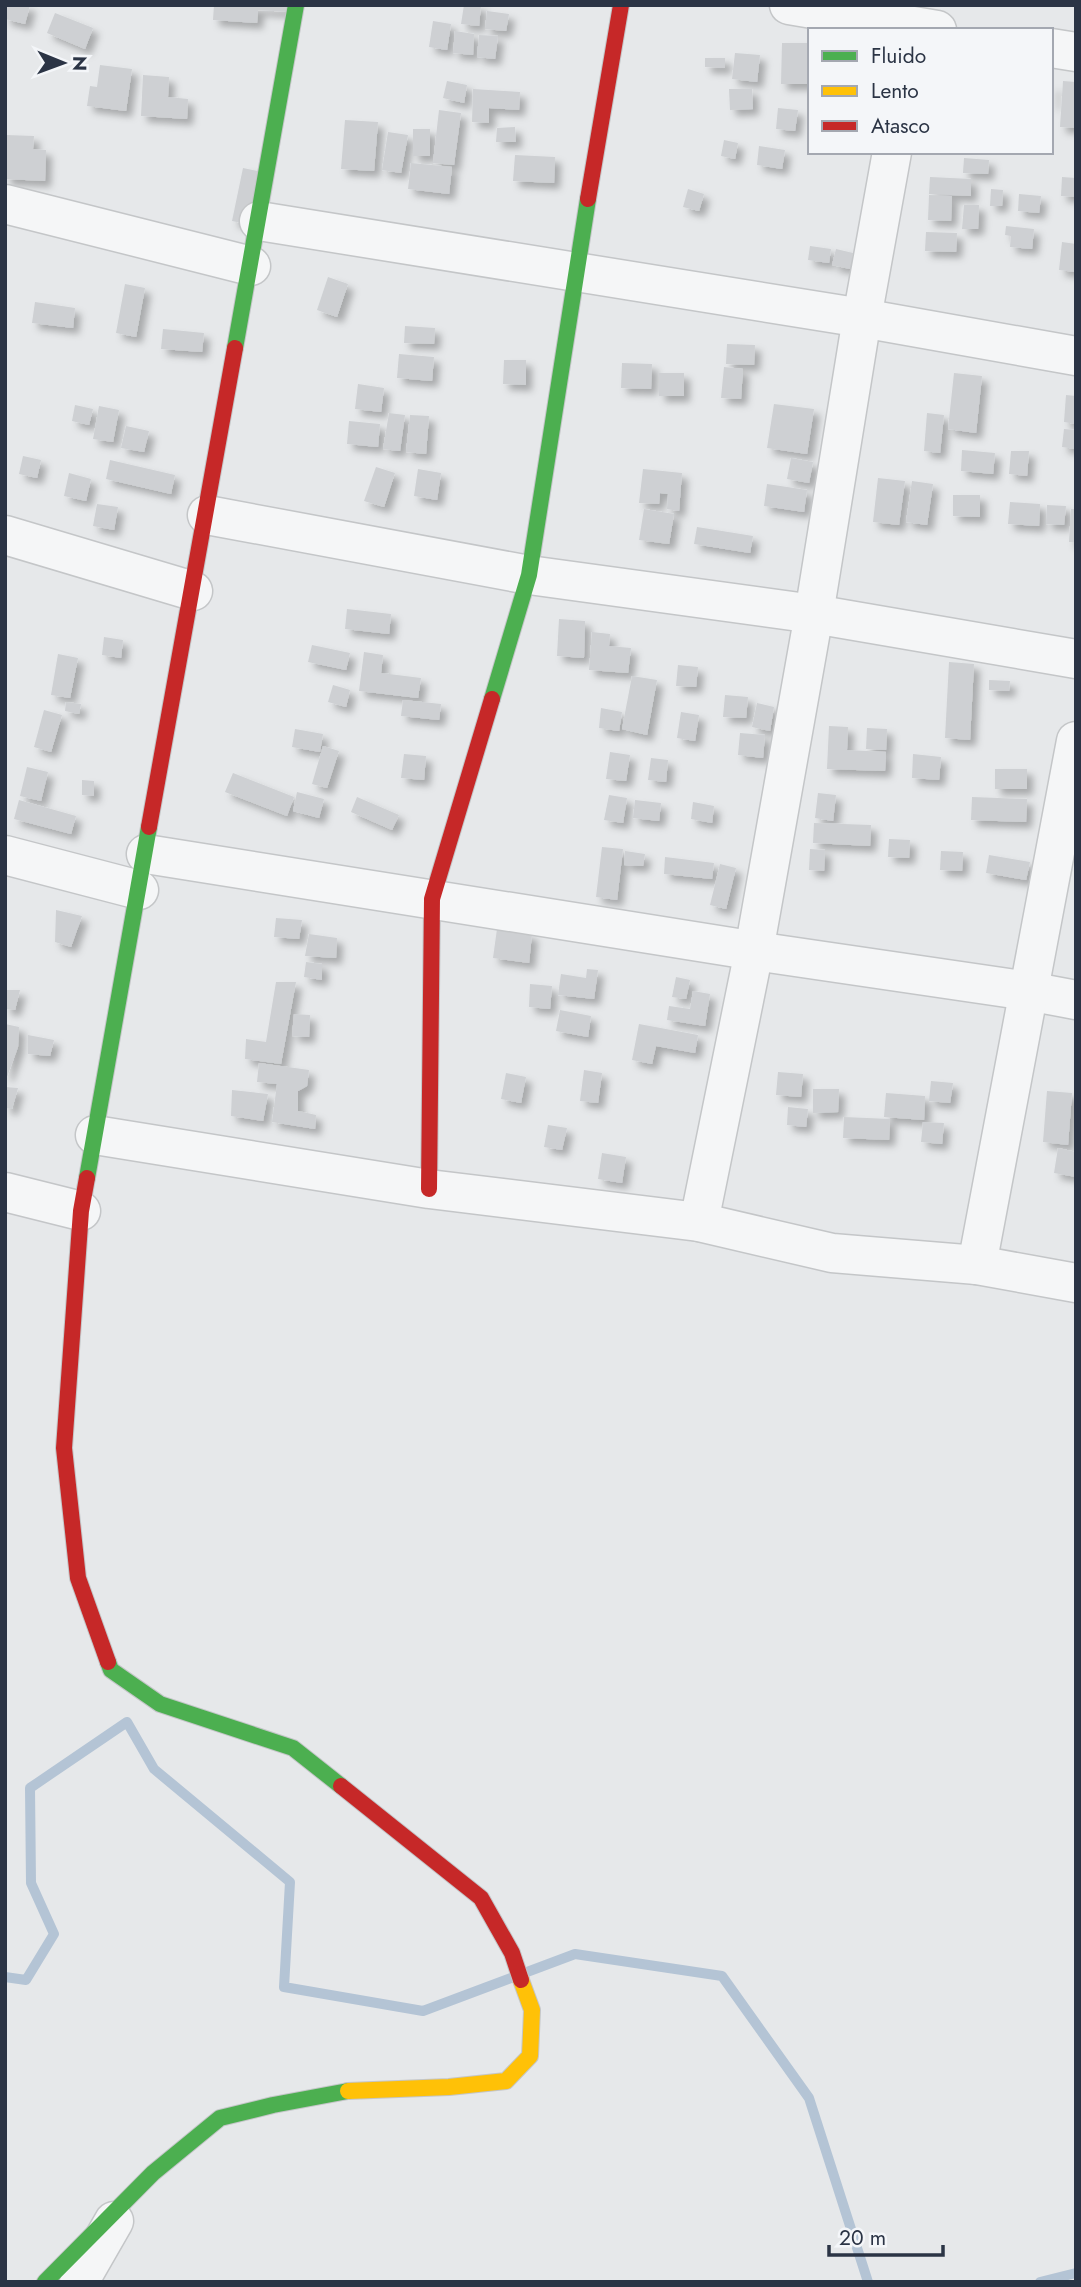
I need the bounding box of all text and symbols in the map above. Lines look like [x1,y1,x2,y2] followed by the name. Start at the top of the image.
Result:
[28,28,98,98] north arrow
[808,28,1053,154] legend
[871,41,926,71] text: Fluido
[66,56,93,71] text: N
[871,76,919,106] text: Lento
[871,111,930,141] text: Atasco
[829,2214,943,2258] scale bar
[839,2223,886,2253] text: 20 m

